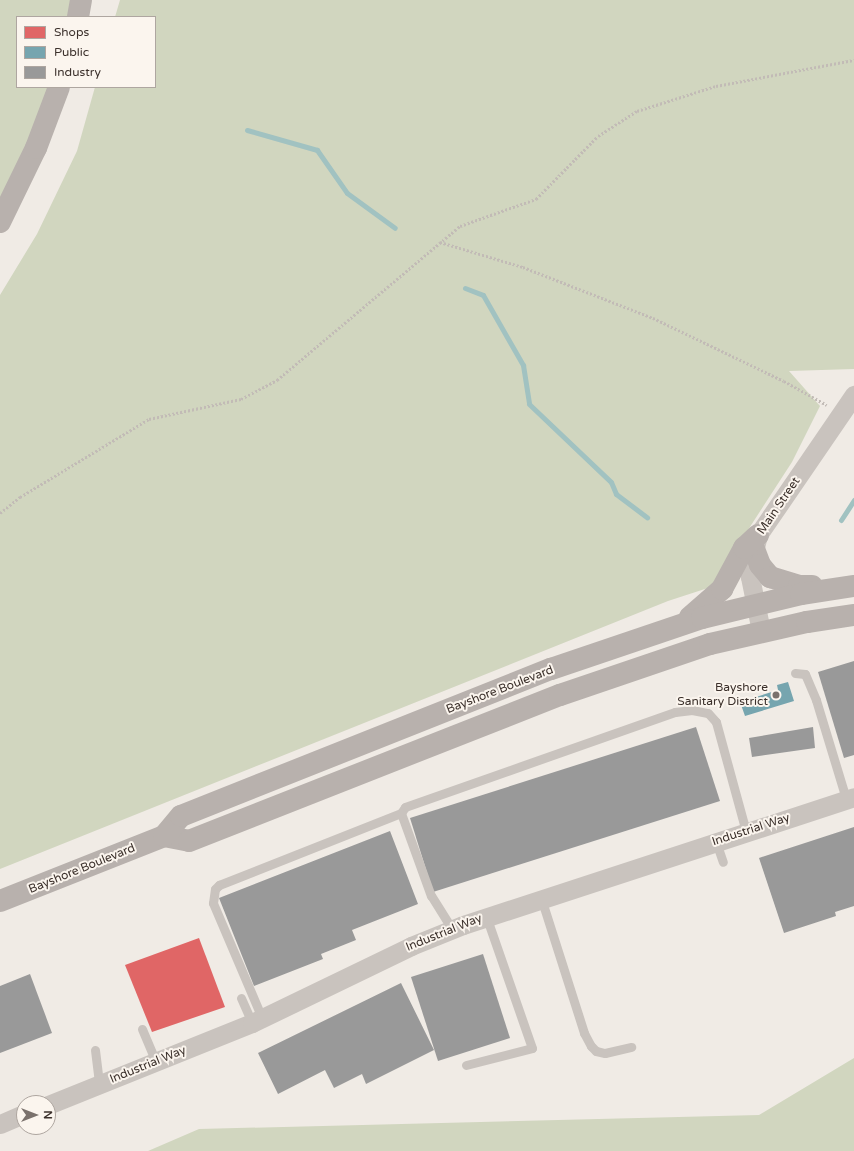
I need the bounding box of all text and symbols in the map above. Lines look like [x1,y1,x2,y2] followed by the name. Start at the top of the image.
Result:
[16,16,156,88] legend
[54,25,89,39] text: Shops
[54,45,89,59] text: Public
[54,65,101,79] text: Industry
[755,475,803,537] street label: Main Street
[444,663,556,717] street label: Bayshore Boulevard
[677,681,768,709] place label: Bayshore Sanitary District
[771,690,781,700] marker: Bayshore Sanitary District
[710,811,792,849] street label: Industrial Way
[27,841,137,897] street label: Bayshore Boulevard
[404,911,484,955] street label: Industrial Way
[108,1043,188,1087] street label: Industrial Way
[16,1095,56,1135] north arrow
[41,1111,54,1119] text: N

